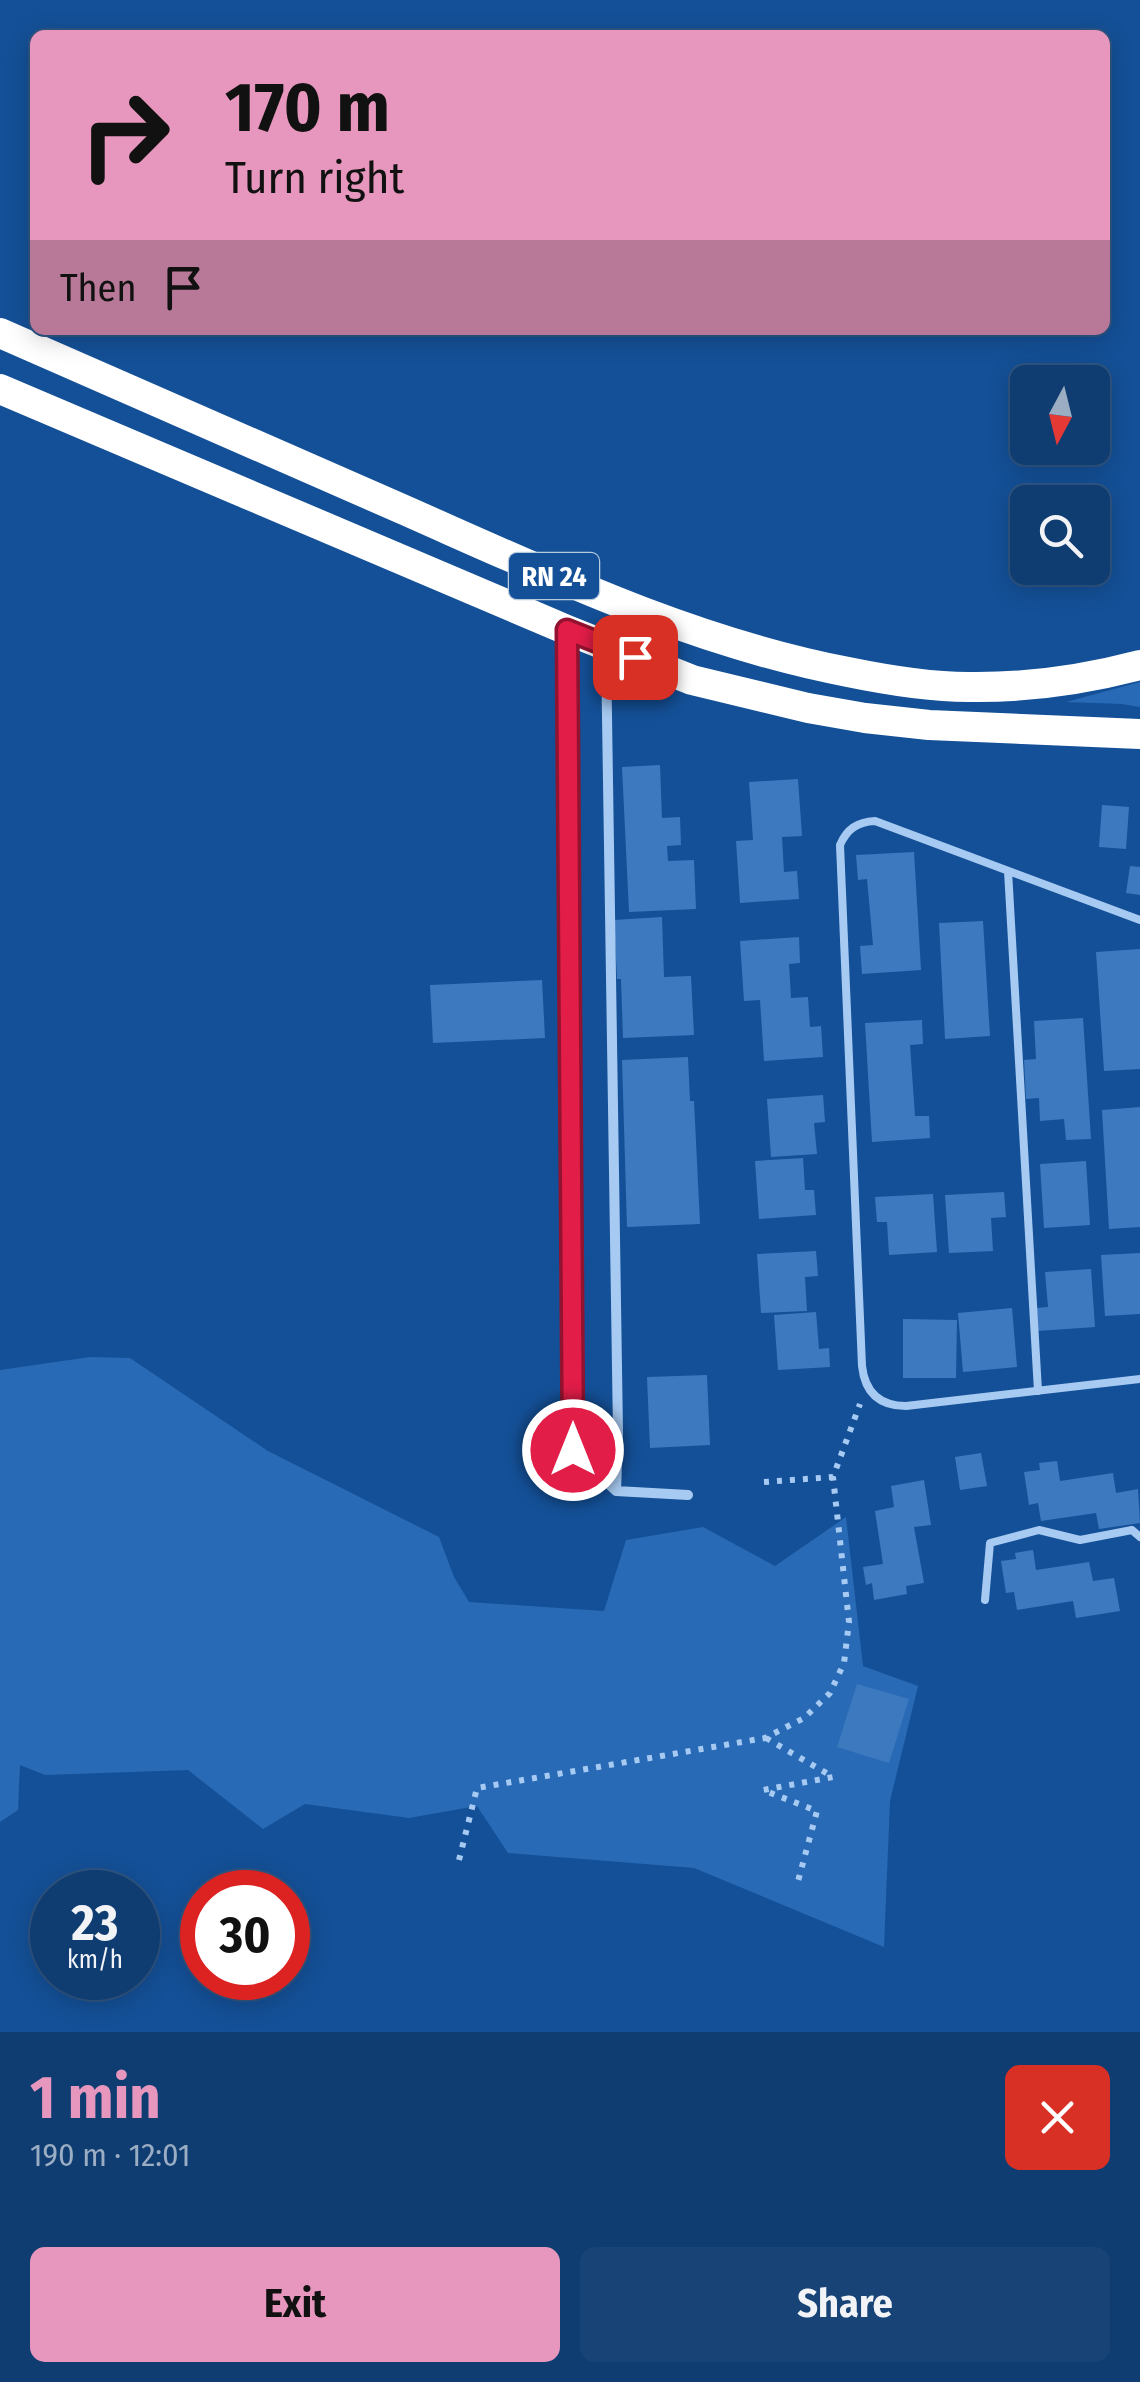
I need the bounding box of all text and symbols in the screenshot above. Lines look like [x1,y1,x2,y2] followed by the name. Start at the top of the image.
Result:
[225,66,390,150] text: 170 m
[60,70,190,200] icon: right
[225,151,404,205] text: Turn right
[156,260,211,315] icon: arrive
[60,265,136,311] text: Then
[1010,365,1110,465] north arrow
[1010,365,1110,585] map controls
[1010,485,1110,585] button: search
[509,553,599,599] road number: RN 24
[593,615,678,700] pin
[608,630,663,685] icon: arrive
[521,1398,625,1502] position arrow
[180,1870,310,2000] speed limit sign: 30
[72,1893,118,1953] text: 23
[67,1945,123,1975] text: km/h
[30,2062,161,2134] text: 1 min
[1005,2065,1110,2170] button: close
[30,2136,190,2174] text: 190 m · 12:01
[30,2247,560,2362] button: Exit
[580,2247,1110,2362] button: Share

